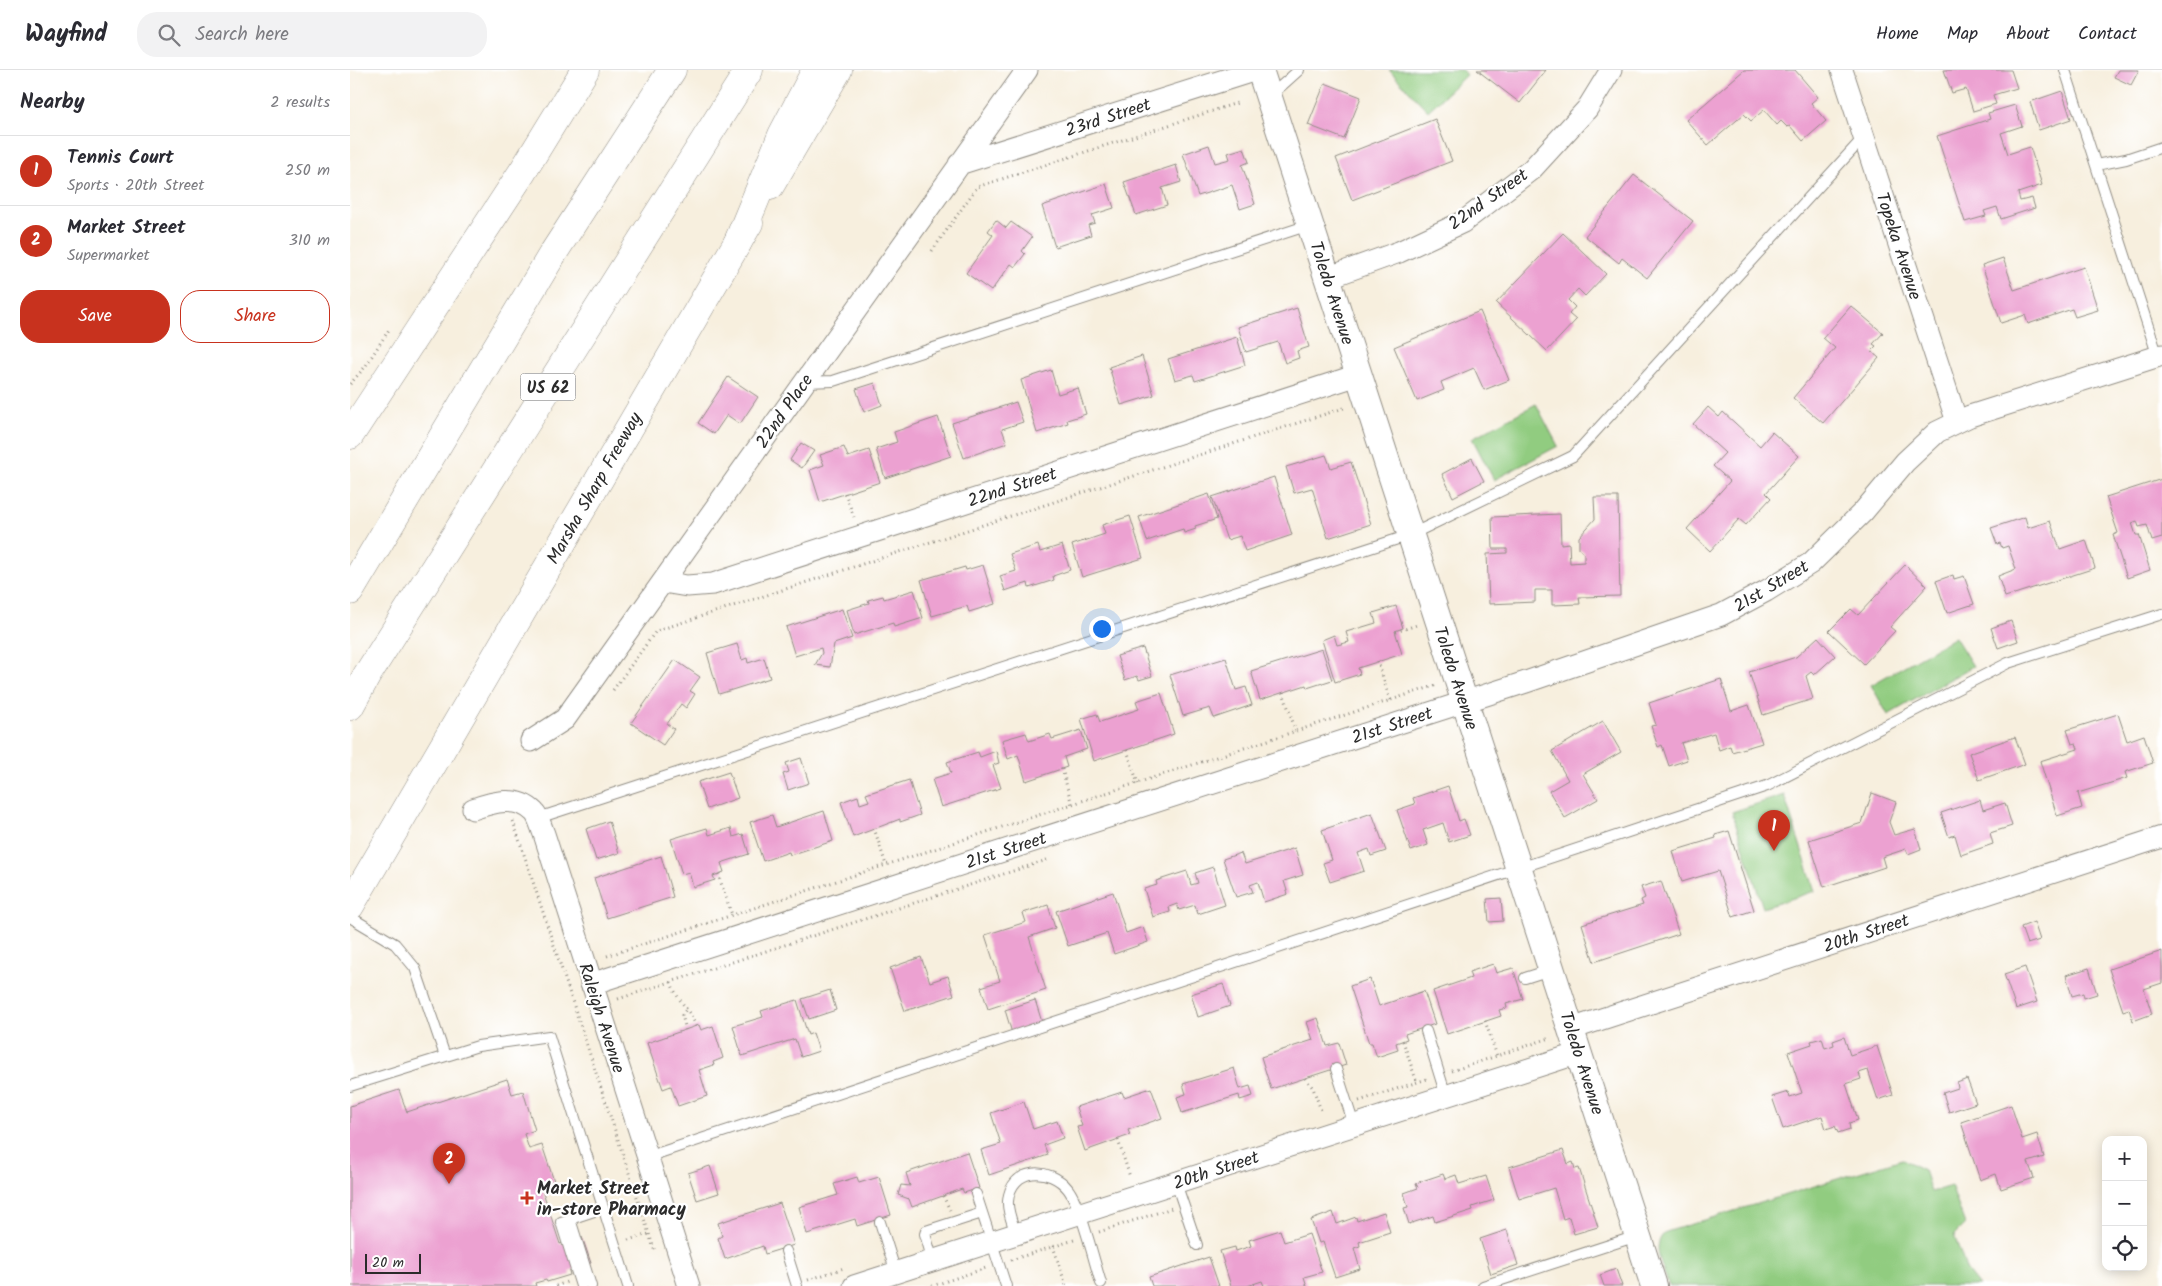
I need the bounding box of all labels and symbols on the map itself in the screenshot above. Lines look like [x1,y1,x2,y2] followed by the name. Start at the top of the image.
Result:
[1062,91,1156,146] street label: 23rd Street
[1443,161,1536,239] street label: 22nd Street
[1867,189,1929,304] street label: Topeka Avenue
[1300,238,1361,349] street label: Toledo Avenue
[749,369,822,455] street label: 22nd Place
[520,374,576,400] road number: US 62
[540,407,651,570] street label: Marsha Sharp Freeway
[964,460,1062,516] street label: 22nd Street
[1728,553,1816,621] street label: 21st Street
[1089,616,1115,642] your location
[1424,623,1485,734] street label: Toledo Avenue
[1348,699,1438,753] street label: 21st Street
[1758,810,1790,851] pin: 1
[962,824,1052,878] street label: 21st Street
[1820,907,1914,962] street label: 20th Street
[569,960,632,1077] street label: Raleigh Avenue
[1550,1008,1611,1119] street label: Toledo Avenue
[433,1143,465,1184] pin: 2
[1170,1144,1264,1199] street label: 20th Street
[537,1175,687,1225] place label: Market Street in-store Pharmacy
[521,1192,533,1204] marker: Market Street in-store Pharmacy
[365,1251,421,1274] scale bar

